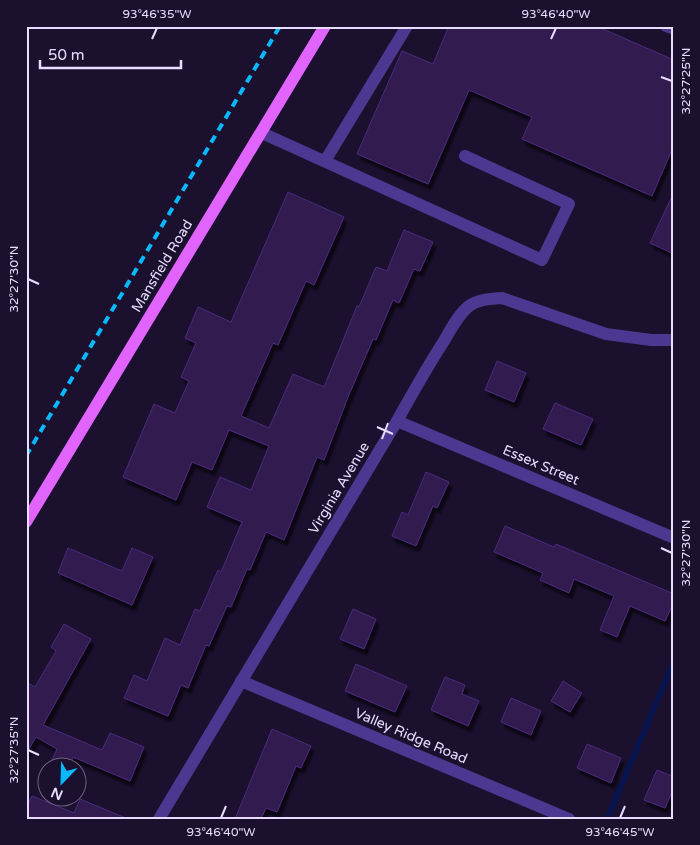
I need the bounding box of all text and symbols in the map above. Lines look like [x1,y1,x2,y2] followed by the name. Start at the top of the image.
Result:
[122,7,192,21] text: 93°46'35"W
[521,7,591,21] text: 93°46'40"W
[40,38,181,70] scale bar
[48,46,85,64] text: 50 m
[679,48,693,115] text: 32°27'25"N
[128,217,196,315] street label: Mansfield Road
[7,246,21,313] text: 32°27'30"N
[305,439,373,537] street label: Virginia Avenue
[500,441,582,489] street label: Essex Street
[679,520,693,587] text: 32°27'30"N
[352,705,470,767] street label: Valley Ridge Road
[7,717,21,784] text: 32°27'35"N
[38,758,88,808] north arrow
[49,783,66,804] text: N
[186,825,256,839] text: 93°46'40"W
[585,825,655,839] text: 93°46'45"W

